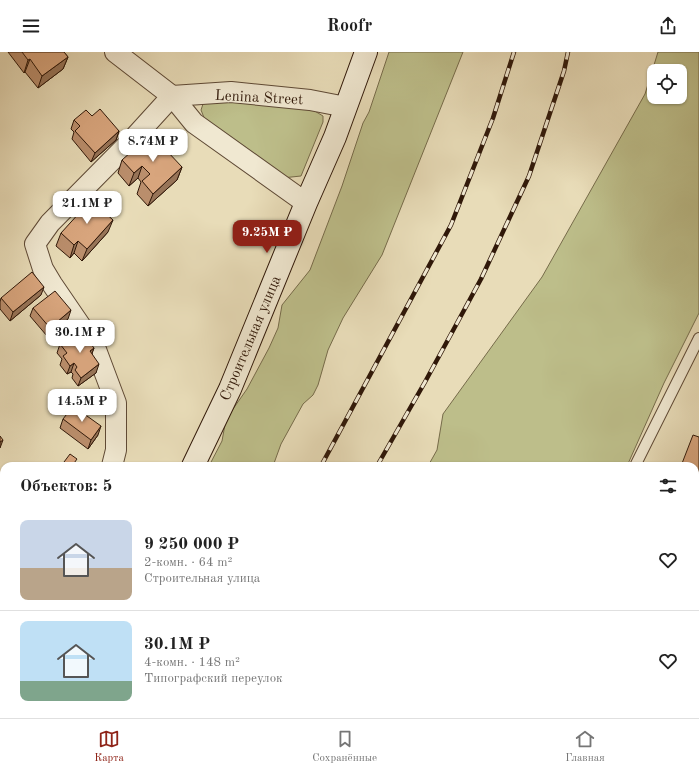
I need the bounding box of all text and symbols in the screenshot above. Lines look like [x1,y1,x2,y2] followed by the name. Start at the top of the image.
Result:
[20,15,42,37] icon: menu
[657,15,679,37] icon: share
[327,17,372,35] text: Roofr
[647,64,687,104] map controls
[647,64,687,104] button: locate
[214,89,304,108] street label: Lenina Street
[116,129,190,163] pin: 8.74M ₽
[128,135,178,148] text: 8.74M ₽
[50,191,124,225] pin: 21.1M ₽
[62,197,112,210] text: 21.1M ₽
[230,220,304,254] pin: 9.25M ₽
[242,226,292,239] text: 9.25M ₽
[218,273,285,403] street label: Строительная улица
[43,320,117,354] pin: 30.1M ₽
[55,326,105,339] text: 30.1M ₽
[45,389,119,423] pin: 14.5M ₽
[57,395,107,408] text: 14.5M ₽
[657,475,679,497] icon: filters
[20,478,112,495] text: Объектов: 5
[52,536,100,584] icon: home
[144,536,239,553] text: 9 250 000 ₽
[657,549,679,571] icon: heart
[144,556,232,569] text: 2-комн. · 64 m²
[144,572,260,585] text: Строительная улица
[144,636,210,653] text: 30.1M ₽
[52,637,100,685] icon: home
[657,650,679,672] icon: heart
[144,656,240,669] text: 4-комн. · 148 m²
[144,672,283,685] text: Типографский переулок
[94,728,124,766] tab: Карта
[312,728,377,766] tab: Сохранённые
[565,728,605,766] tab: Главная

